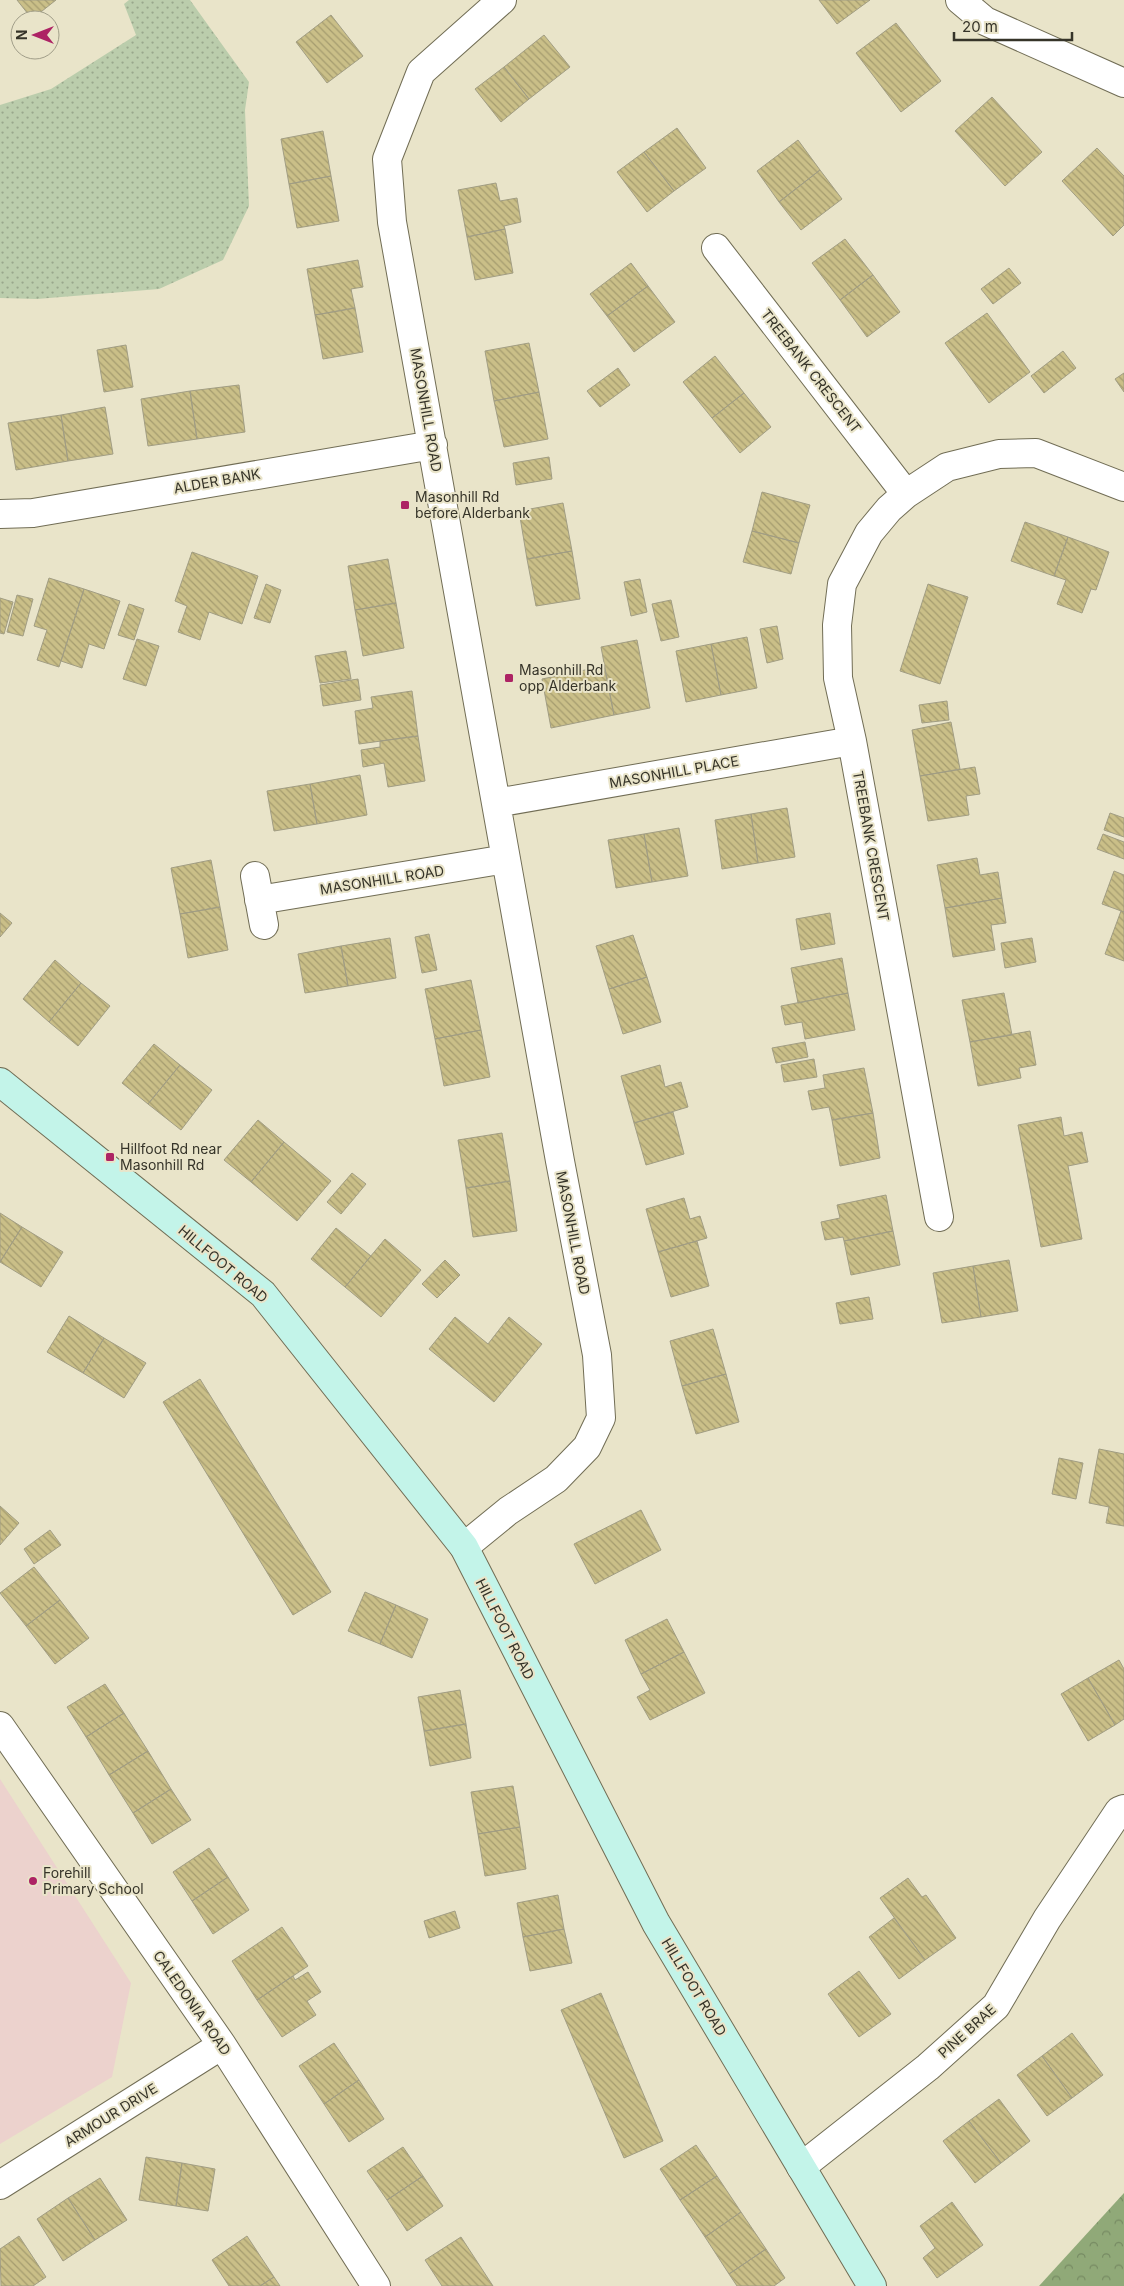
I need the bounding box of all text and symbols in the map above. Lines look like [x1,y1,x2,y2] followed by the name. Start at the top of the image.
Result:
[10,10,60,60] north arrow
[954,10,1072,42] scale bar
[962,17,998,36] text: 20 m
[13,30,30,40] text: N
[758,305,865,436] street label: TREEBANK CRESCENT
[407,347,446,473] street label: MASONHILL ROAD
[172,464,262,497] street label: ALDER BANK
[415,488,530,521] place label: Masonhill Rd before Alderbank
[399,499,411,511] marker: Masonhill Rd before Alderbank
[519,661,617,694] place label: Masonhill Rd opp Alderbank
[503,672,515,684] marker: Masonhill Rd opp Alderbank
[608,752,740,791] street label: MASONHILL PLACE
[850,769,893,922] street label: TREEBANK CRESCENT
[319,861,445,898] street label: MASONHILL ROAD
[120,1140,222,1173] place label: Hillfoot Rd near Masonhill Rd
[104,1151,116,1163] marker: Hillfoot Rd near Masonhill Rd
[553,1170,594,1296] street label: MASONHILL ROAD
[175,1221,271,1306] street label: HILLFOOT ROAD
[473,1575,538,1682] street label: HILLFOOT ROAD
[43,1864,144,1897] place label: Forehill Primary School
[27,1875,39,1887] marker: Forehill Primary School
[658,1935,730,2039] street label: HILLFOOT ROAD
[150,1947,235,2058] street label: CALEDONIA ROAD
[934,2000,999,2061] street label: PINE BRAE
[61,2079,160,2150] street label: ARMOUR DRIVE

